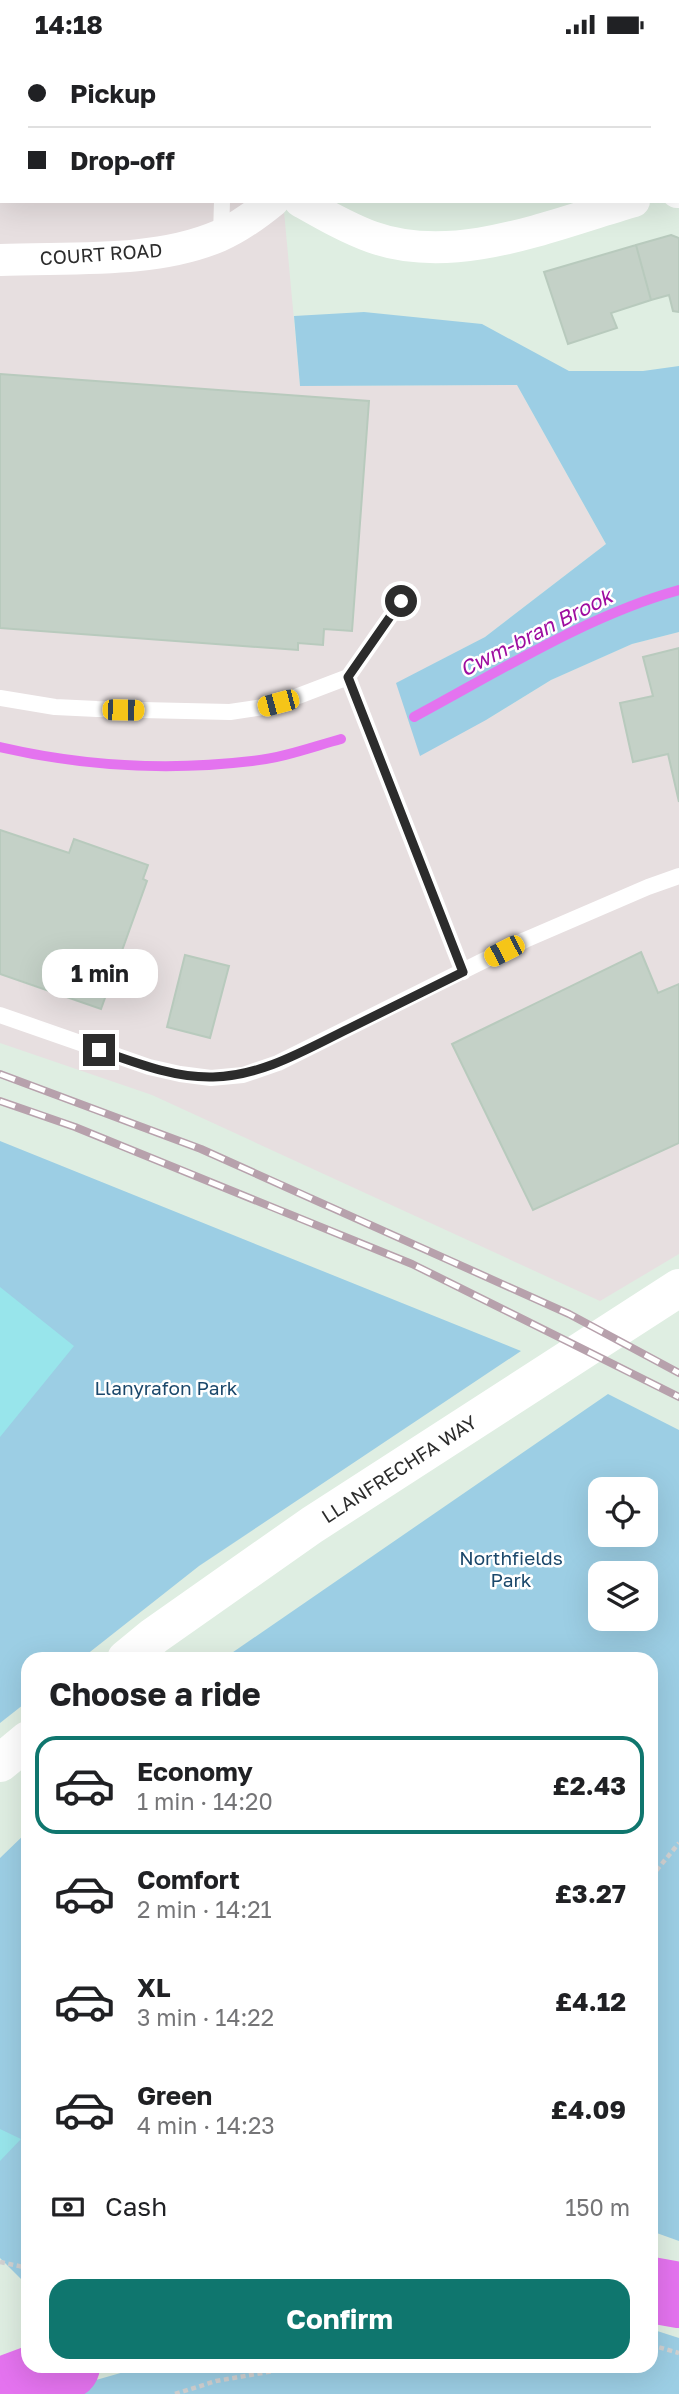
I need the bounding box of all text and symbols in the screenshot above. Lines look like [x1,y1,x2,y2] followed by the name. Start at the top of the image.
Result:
[35,9,103,40] text: 14:18
[70,78,156,109] text: Pickup
[70,145,175,176] text: Drop-off
[39,238,163,269] street label: COURT ROAD
[455,581,618,682] water label: Cwm-bran Brook
[385,585,417,617] route start
[255,687,302,719] car
[102,699,145,721] car
[481,932,528,970] car
[41,949,157,997] callout: 1 min
[71,959,129,987] text: 1 min
[83,1034,115,1066] route end
[94,1376,238,1399] park label: Llanyrafon Park
[317,1410,481,1527] street label: LLANFRECHFA WAY
[588,1477,658,1631] map controls
[588,1477,658,1547] button: locate
[459,1546,563,1591] park label: Northfields Park
[588,1561,658,1631] button: layers
[49,1675,261,1713] text: Choose a ride
[53,1754,116,1817] icon: car
[137,1756,253,1787] text: Economy
[553,1770,626,1801] text: £2.43
[137,1787,273,1815] text: 1 min · 14:20
[53,1862,116,1925] icon: car
[137,1864,240,1895] text: Comfort
[555,1878,626,1909] text: £3.27
[137,1895,272,1923] text: 2 min · 14:21
[53,1970,116,2033] icon: car
[137,1972,171,2003] text: XL
[555,1986,626,2017] text: £4.12
[137,2003,274,2031] text: 3 min · 14:22
[53,2078,116,2141] icon: car
[137,2080,212,2111] text: Green
[551,2094,626,2125] text: £4.09
[137,2111,275,2139] text: 4 min · 14:23
[49,2188,87,2226] icon: cash
[105,2191,167,2222] text: Cash
[565,2193,630,2221] text: 150 m
[49,2279,630,2359] button: Confirm

